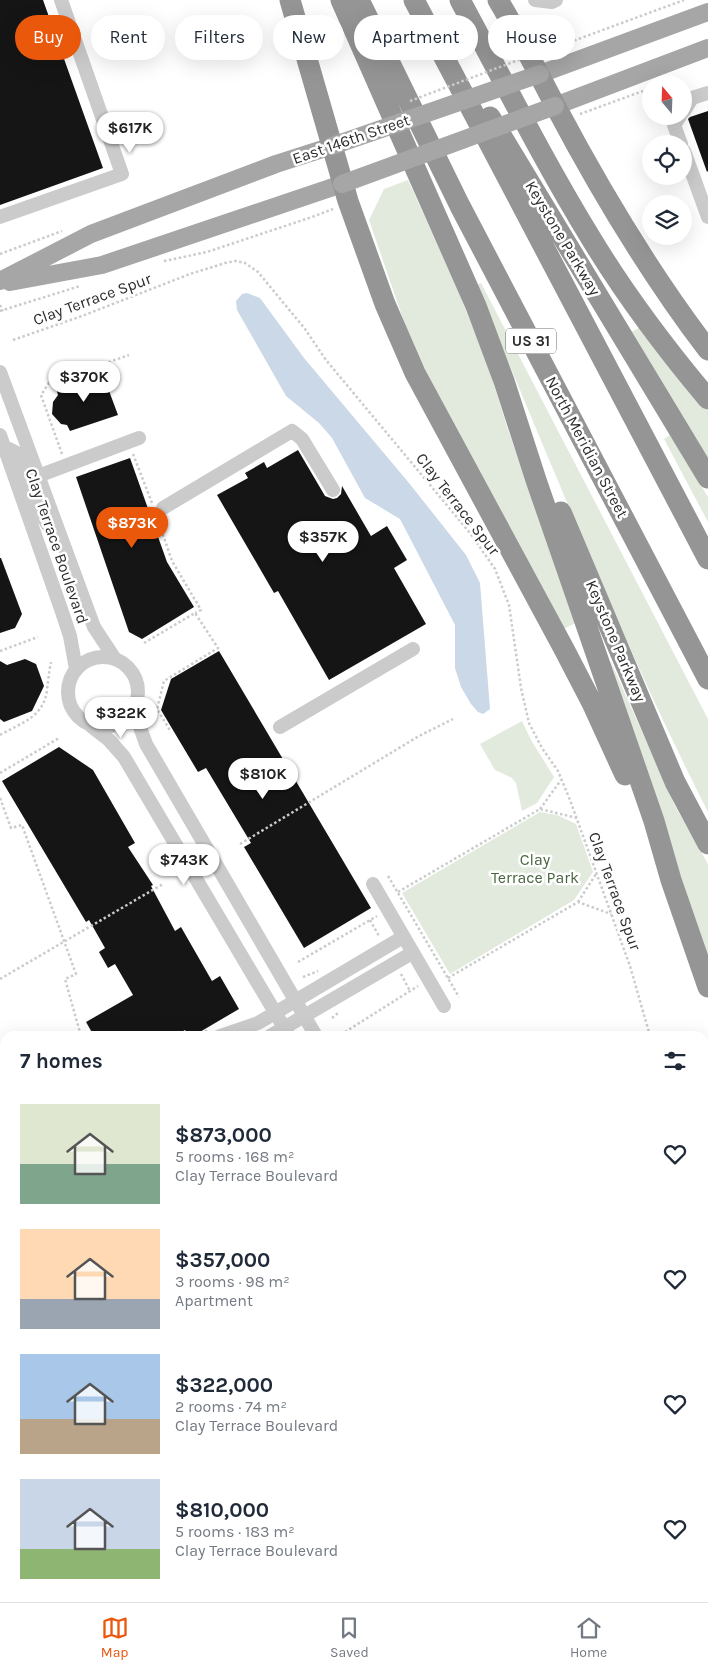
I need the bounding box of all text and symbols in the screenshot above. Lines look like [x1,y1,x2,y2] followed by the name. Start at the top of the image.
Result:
[15,15,81,60] chip: Buy
[91,15,165,60] chip: Rent
[175,15,263,60] chip: Filters
[273,15,344,60] chip: New
[354,15,478,60] chip: Apartment
[488,15,575,60] chip: House
[642,75,692,125] north arrow
[642,75,692,245] map controls
[290,110,412,168] street label: East 146th Street
[95,112,165,154] pin: $617K
[108,118,152,137] text: $617K
[642,135,692,185] button: locate
[521,177,605,299] street label: Keystone Parkway
[642,195,692,245] button: layers
[30,269,154,329] street label: Clay Terrace Spur
[506,328,556,354] road number: US 31
[49,360,119,403] pin: $370K
[59,367,109,386] text: $370K
[542,373,632,521] street label: North Meridian Street
[412,449,504,559] street label: Clay Terrace Spur
[21,466,93,626] street label: Clay Terrace Boulevard
[97,506,167,549] pin: $873K
[107,513,157,532] text: $873K
[288,520,358,563] pin: $357K
[299,527,347,546] text: $357K
[582,577,650,705] street label: Keystone Parkway
[86,696,156,739] pin: $322K
[96,703,146,722] text: $322K
[228,758,298,800] pin: $810K
[239,764,287,783] text: $810K
[585,829,645,953] street label: Clay Terrace Spur
[149,844,219,886] pin: $743K
[160,850,208,869] text: $743K
[491,850,579,887] park label: Clay Terrace Park
[661,1047,689,1075] icon: filters
[20,1049,103,1073] text: 7 homes
[175,1123,272,1147] text: $873,000
[60,1124,120,1184] icon: home
[661,1140,689,1168] icon: heart
[175,1147,294,1166] text: 5 rooms · 168 m²
[175,1166,338,1185] text: Clay Terrace Boulevard
[175,1248,270,1272] text: $357,000
[60,1249,120,1309] icon: home
[661,1265,689,1293] icon: heart
[175,1272,290,1291] text: 3 rooms · 98 m²
[175,1291,253,1310] text: Apartment
[175,1373,273,1397] text: $322,000
[60,1374,120,1434] icon: home
[661,1390,689,1418] icon: heart
[175,1397,287,1416] text: 2 rooms · 74 m²
[175,1416,338,1435] text: Clay Terrace Boulevard
[175,1498,269,1522] text: $810,000
[60,1499,120,1559] icon: home
[661,1515,689,1543] icon: heart
[175,1522,295,1541] text: 5 rooms · 183 m²
[175,1541,338,1560] text: Clay Terrace Boulevard
[101,1614,129,1661] tab: Map
[330,1614,369,1661] tab: Saved
[570,1614,607,1661] tab: Home

